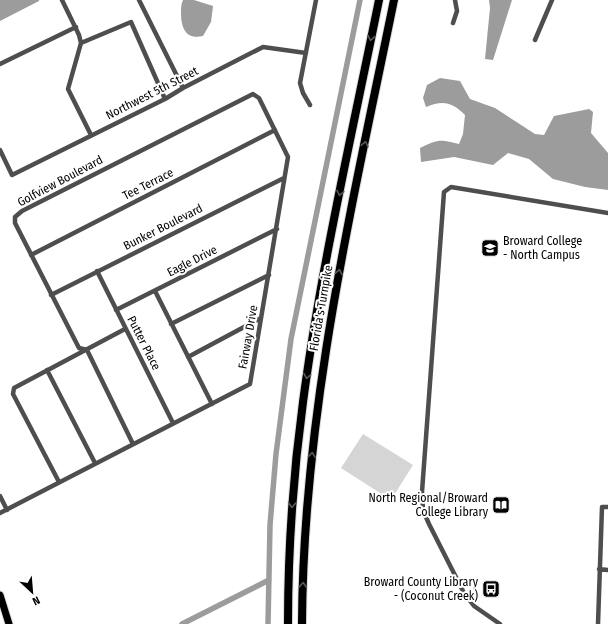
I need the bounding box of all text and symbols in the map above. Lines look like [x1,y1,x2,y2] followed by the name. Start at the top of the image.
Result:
[368,35,376,41] one-way arrow
[104,64,201,122] street label: Northwest 5th Street
[360,141,369,147] one-way arrow
[15,153,105,209] street label: Golfview Boulevard
[120,165,176,203] street label: Tee Terrace
[337,190,345,196] one-way arrow
[121,201,205,253] street label: Bunker Boulevard
[503,234,582,262] place label: Broward College - North Campus
[480,238,500,258] school or university icon: Broward College - North Campus
[165,242,219,280] street label: Eagle Drive
[307,264,335,352] street label: Florida's Turnpike
[335,268,343,275] one-way arrow
[235,304,261,370] street label: Fairway Drive
[124,314,164,372] street label: Putter Place
[303,373,312,379] one-way arrow
[307,452,316,458] one-way arrow
[368,491,489,519] place label: North Regional/Broward College Library
[491,495,511,515] library icon: North Regional/Broward College Library
[288,502,297,508] one-way arrow
[12,572,52,612] north arrow
[364,575,479,603] place label: Broward County Library - (Coconut Creek)
[481,579,501,599] bus stop icon: Broward County Library - (Coconut Creek)
[298,582,307,588] one-way arrow
[30,593,42,608] text: N

